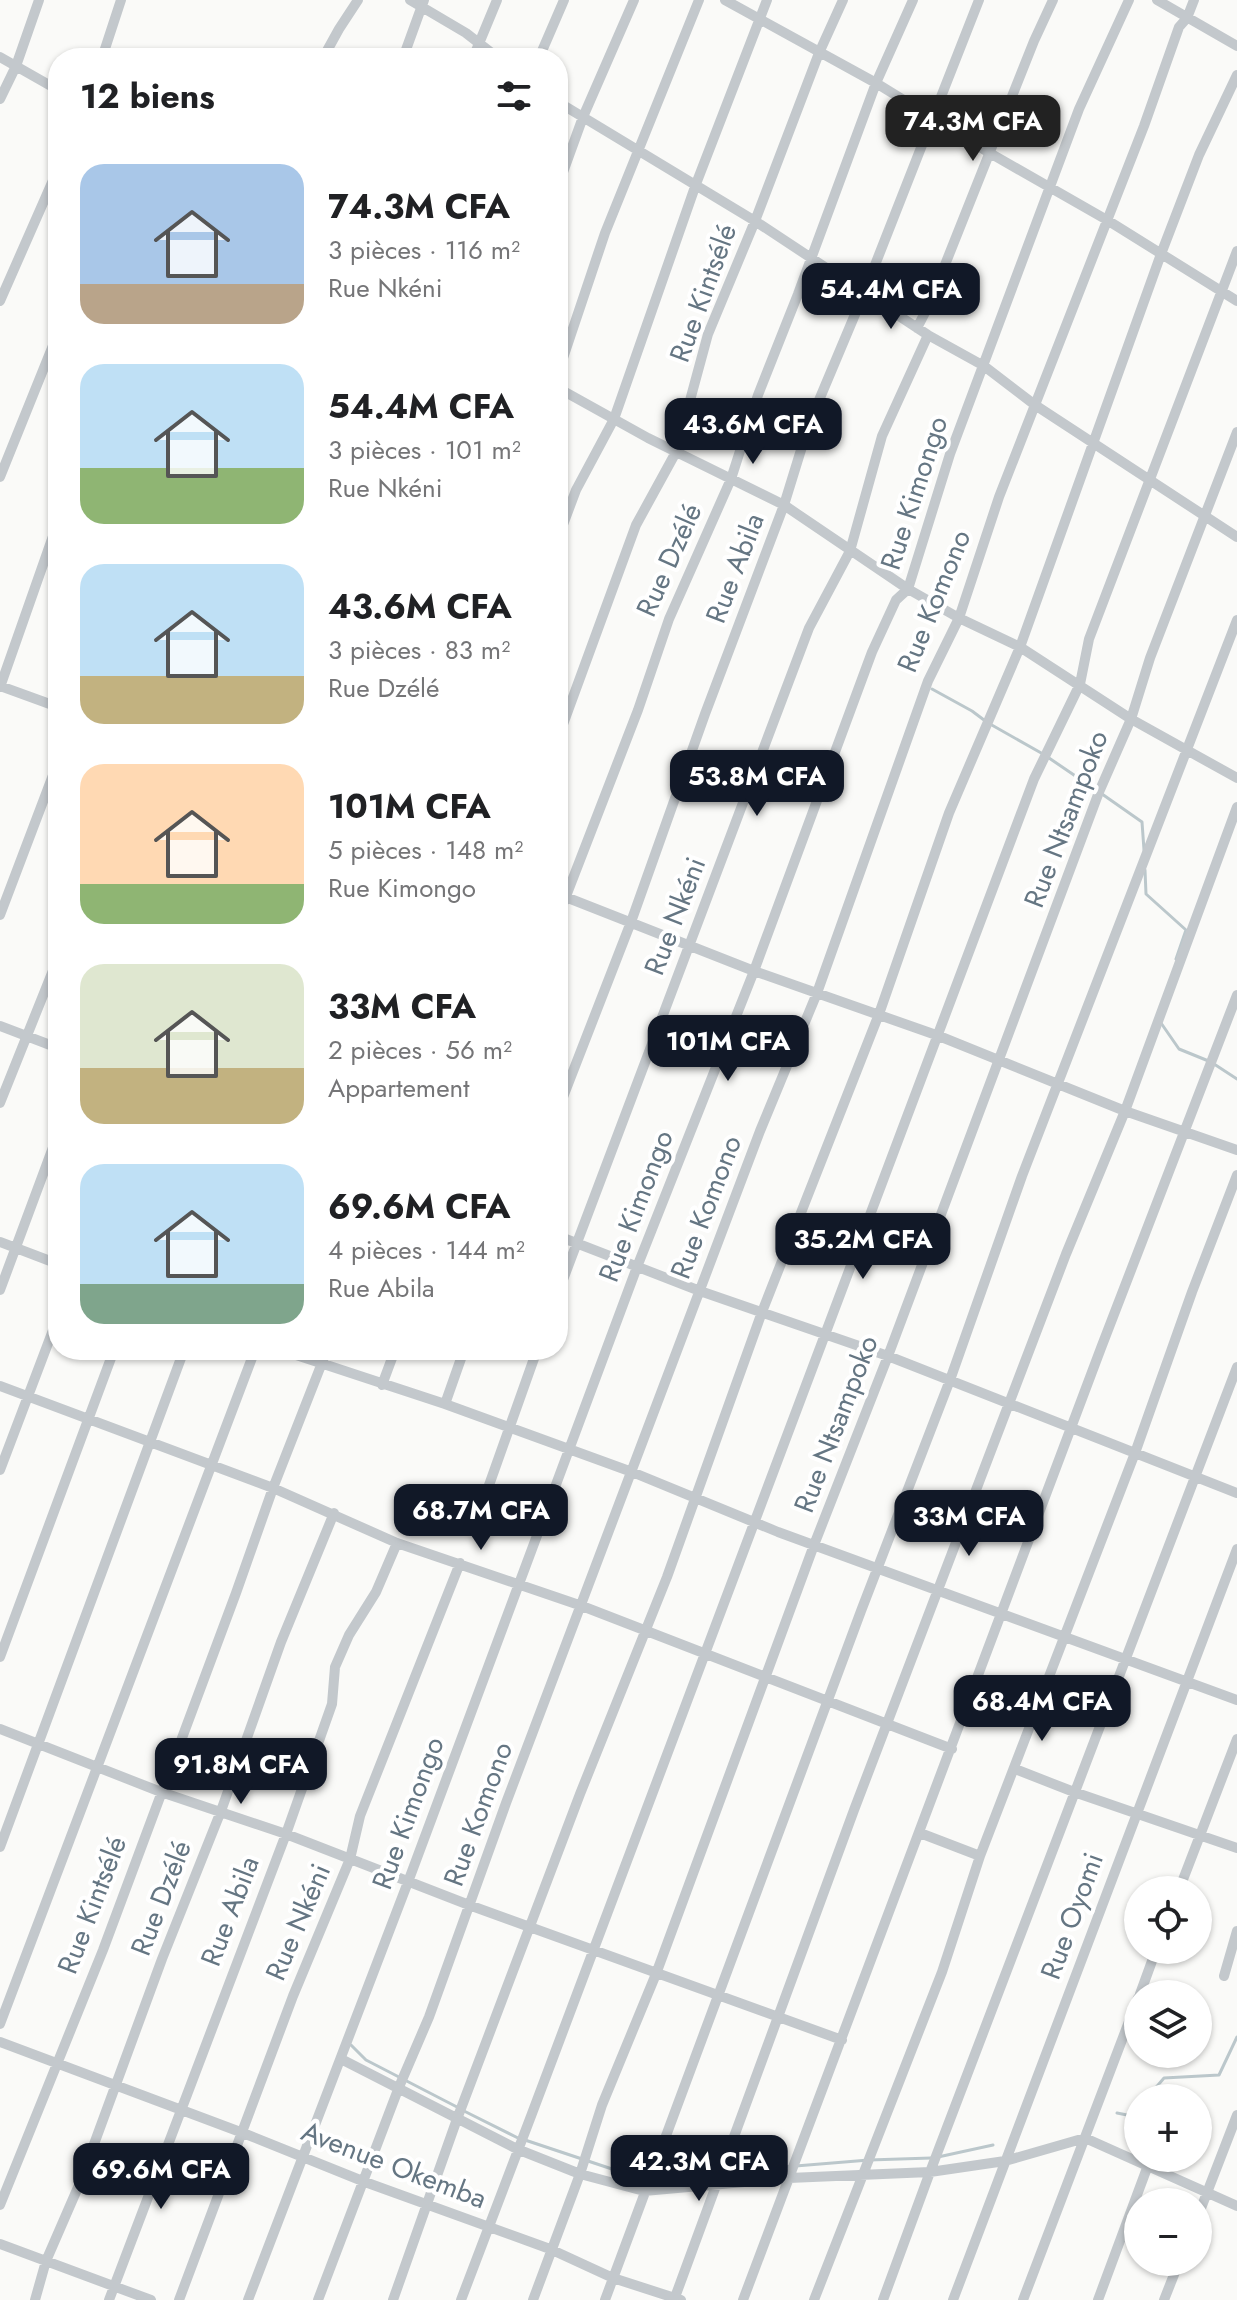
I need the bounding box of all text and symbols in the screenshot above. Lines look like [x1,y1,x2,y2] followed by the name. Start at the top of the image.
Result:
[80,72,215,121] text: 12 biens
[492,74,536,118] icon: filters
[881,95,1065,163] pin: 74.3M CFA
[903,102,1043,140] text: 74.3M CFA
[328,182,510,231] text: 74.3M CFA
[144,196,240,292] icon: home
[659,218,747,368] street label: Rue Kintsélé
[328,231,520,269] text: 3 pièces · 116 m²
[799,263,983,331] pin: 54.4M CFA
[328,269,442,307] text: Rue Nkéni
[820,270,962,308] text: 54.4M CFA
[328,382,514,431] text: 54.4M CFA
[144,396,240,492] icon: home
[661,398,845,466] pin: 43.6M CFA
[683,405,823,443] text: 43.6M CFA
[870,411,958,575] street label: Rue Kimongo
[328,431,521,469] text: 3 pièces · 101 m²
[328,469,442,507] text: Rue Nkéni
[626,497,712,623] street label: Rue Dzélé
[695,507,775,629] street label: Rue Abila
[887,524,981,678] street label: Rue Komono
[328,582,512,631] text: 43.6M CFA
[144,596,240,692] icon: home
[328,631,510,669] text: 3 pièces · 83 m²
[328,669,439,707] text: Rue Dzélé
[1013,725,1119,913] street label: Rue Ntsampoko
[665,750,849,818] pin: 53.8M CFA
[688,757,826,795] text: 53.8M CFA
[328,782,491,831] text: 101M CFA
[144,796,240,892] icon: home
[328,831,523,869] text: 5 pièces · 148 m²
[634,851,716,981] street label: Rue Nkéni
[328,869,476,907] text: Rue Kimongo
[328,982,476,1031] text: 33M CFA
[144,996,240,1092] icon: home
[645,1015,811,1083] pin: 101M CFA
[666,1022,790,1060] text: 101M CFA
[328,1031,512,1069] text: 2 pièces · 56 m²
[328,1069,469,1107] text: Appartement
[588,1124,684,1288] street label: Rue Kimongo
[660,1129,752,1285] street label: Rue Komono
[328,1182,511,1231] text: 69.6M CFA
[144,1196,240,1292] icon: home
[771,1213,955,1281] pin: 35.2M CFA
[793,1220,933,1258] text: 35.2M CFA
[328,1231,525,1269] text: 4 pièces · 144 m²
[328,1269,435,1307] text: Rue Abila
[783,1330,889,1518] street label: Rue Ntsampoko
[389,1484,573,1552] pin: 68.7M CFA
[895,1490,1043,1558] pin: 33M CFA
[412,1491,550,1529] text: 68.7M CFA
[912,1497,1026,1535] text: 33M CFA
[950,1675,1134,1743] pin: 68.4M CFA
[972,1682,1112,1720] text: 68.4M CFA
[361,1731,455,1895] street label: Rue Kimongo
[433,1736,523,1892] street label: Rue Komono
[149,1738,333,1806] pin: 91.8M CFA
[173,1745,309,1783] text: 91.8M CFA
[47,1830,137,1980] street label: Rue Kintsélé
[120,1835,202,1961] street label: Rue Dzélé
[1030,1847,1114,1985] street label: Rue Oyomi
[190,1850,270,1972] street label: Rue Abila
[255,1857,341,1987] street label: Rue Nkéni
[1124,1876,1212,2276] map controls
[1124,1876,1212,1964] button: locate
[1124,1980,1212,2068] button: layers
[1124,2084,1212,2172] button: +
[295,2111,493,2219] street label: Avenue Okemba
[607,2135,791,2203] pin: 42.3M CFA
[629,2142,769,2180] text: 42.3M CFA
[69,2143,253,2211] pin: 69.6M CFA
[91,2150,231,2188] text: 69.6M CFA
[1124,2188,1212,2276] button: −

